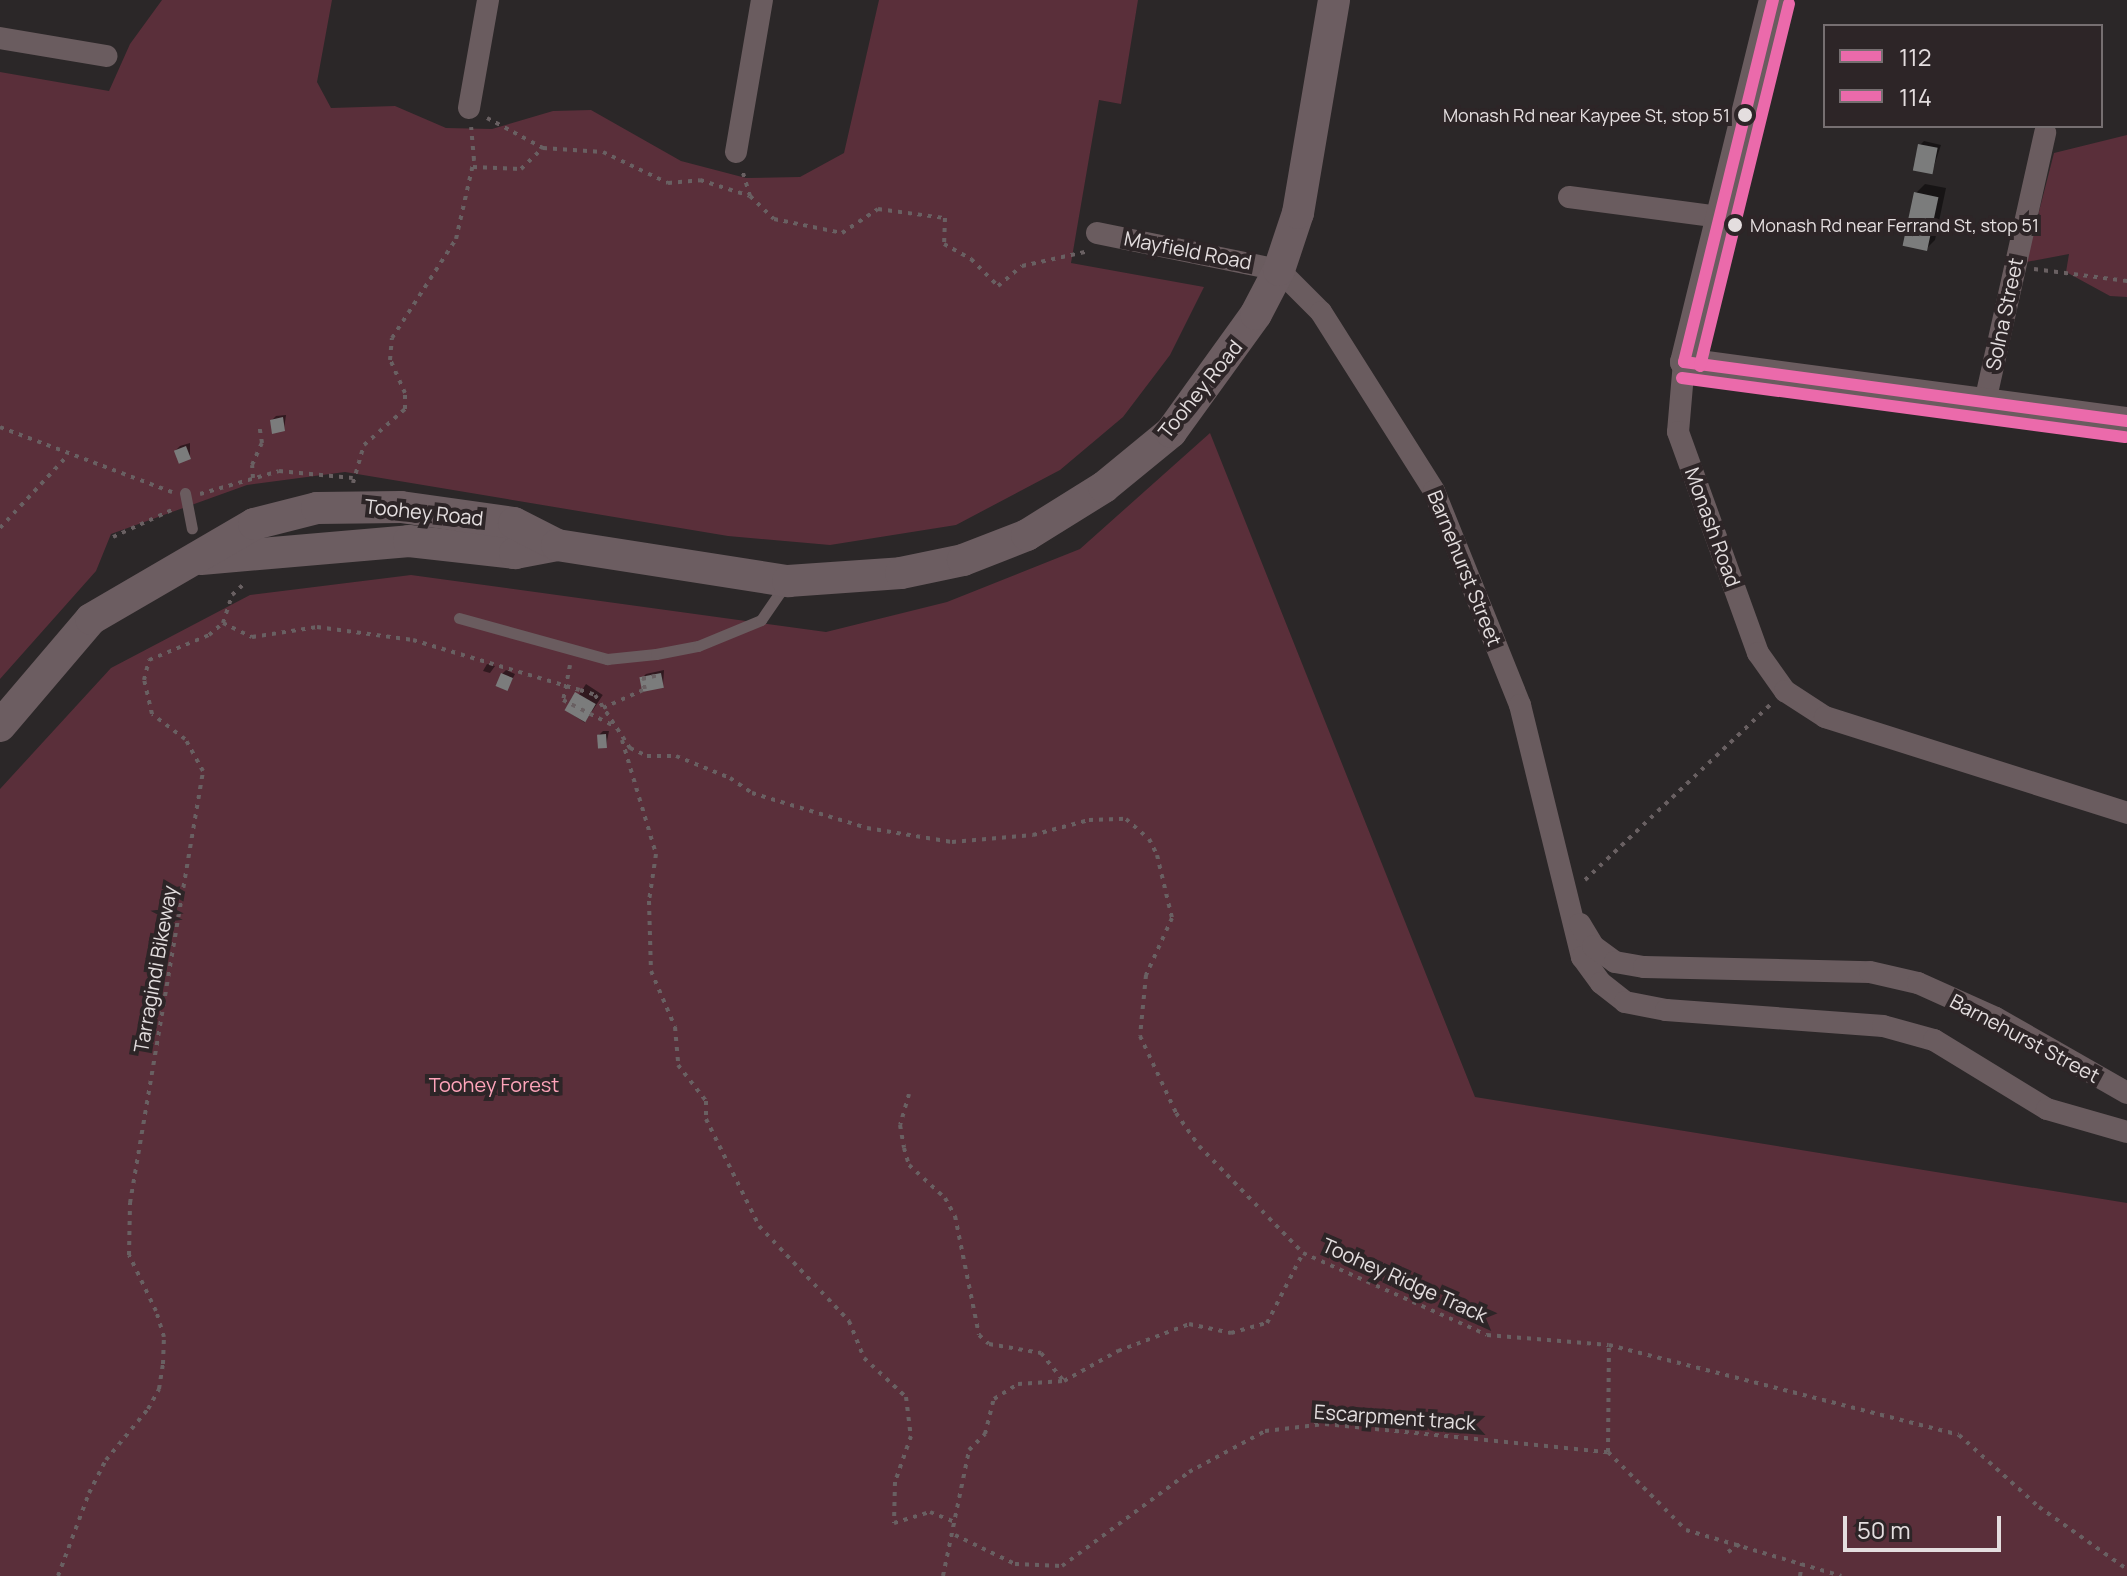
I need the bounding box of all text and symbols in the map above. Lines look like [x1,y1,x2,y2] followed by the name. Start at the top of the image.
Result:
[1823,24,2103,128] legend
[1899,40,1931,73] text: 112
[1899,80,1932,113] text: 114
[1443,104,1730,126] place label: Monash Rd near Kaypee St, stop 51
[1737,107,1753,123] marker: Monash Rd near Kaypee St, stop 51
[1750,214,2039,236] place label: Monash Rd near Ferrand St, stop 51
[1727,217,1743,233] marker: Monash Rd near Ferrand St, stop 51
[1122,226,1254,274] street label: Mayfield Road
[1980,255,2028,373] street label: Solna Street
[1153,335,1247,443] street label: Toohey Road
[1680,464,1746,590] street label: Monash Road
[1423,487,1507,649] street label: Barnehurst Street
[363,494,485,530] street label: Toohey Road
[128,884,182,1054] street label: Tarragindi Bikeway
[1946,988,2104,1088] street label: Barnehurst Street
[429,1072,559,1096] park label: Toohey Forest
[1319,1233,1491,1327] street label: Toohey Ridge Track
[1313,1399,1477,1435] street label: Escarpment track
[1847,1500,2005,1550] scale bar
[1857,1513,1911,1546] text: 50 m

